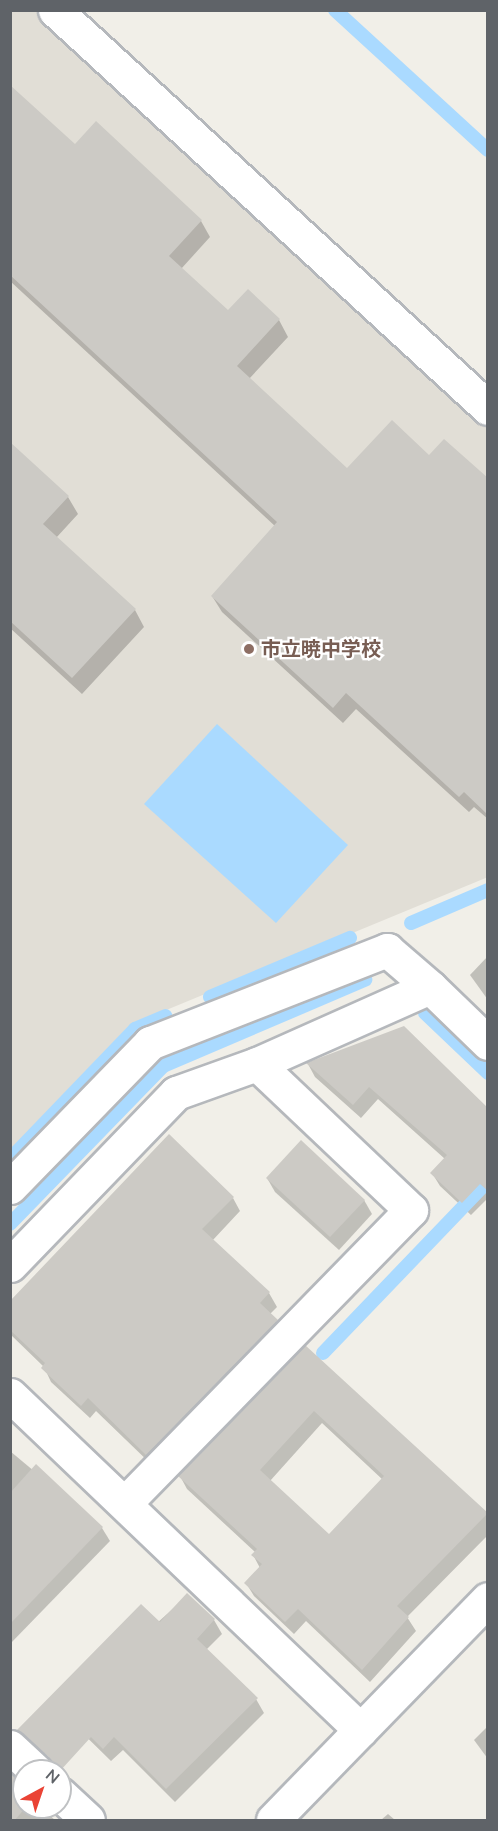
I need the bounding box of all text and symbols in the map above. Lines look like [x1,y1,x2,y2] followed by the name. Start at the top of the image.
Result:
[261,637,381,661] place label: 市立暁中学校
[242,642,256,656] marker: 市立暁中学校
[12,1759,72,1819] north arrow
[41,1764,64,1789] text: N

